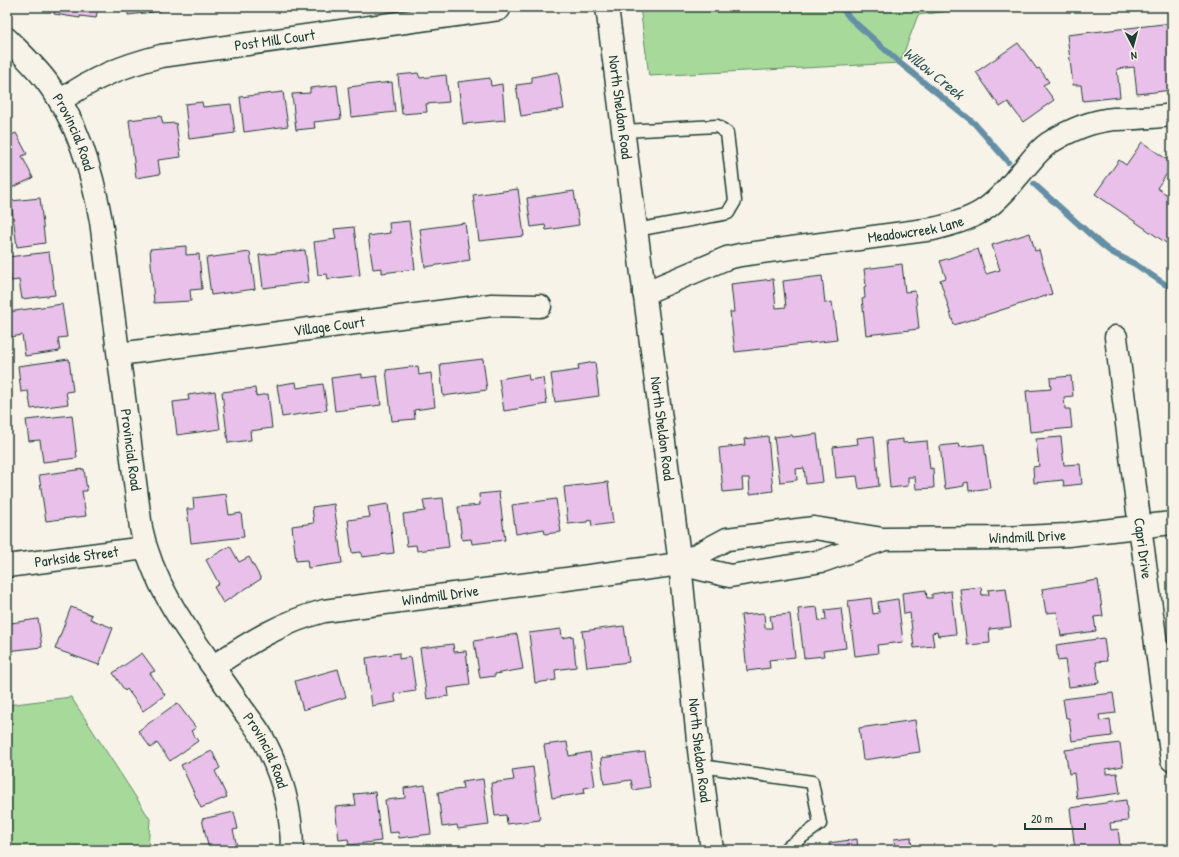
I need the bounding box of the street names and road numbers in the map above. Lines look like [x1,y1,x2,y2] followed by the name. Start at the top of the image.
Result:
[233,24,317,56] street label: Post Mill Court
[603,54,638,160] street label: North Sheldon Road
[48,89,100,173] street label: Provincial Road
[866,210,967,248] street label: Meadowcreek Lane
[292,311,367,341] street label: Village Court
[646,375,680,482] street label: North Sheldon Road
[116,407,147,492] street label: Provincial Road
[1129,516,1158,580] street label: Capri Drive
[989,524,1066,548] street label: Windmill Drive
[33,540,120,572] street label: Parkside Street
[401,580,480,611] street label: Windmill Drive
[684,697,717,804] street label: North Sheldon Road
[239,708,294,791] street label: Provincial Road

